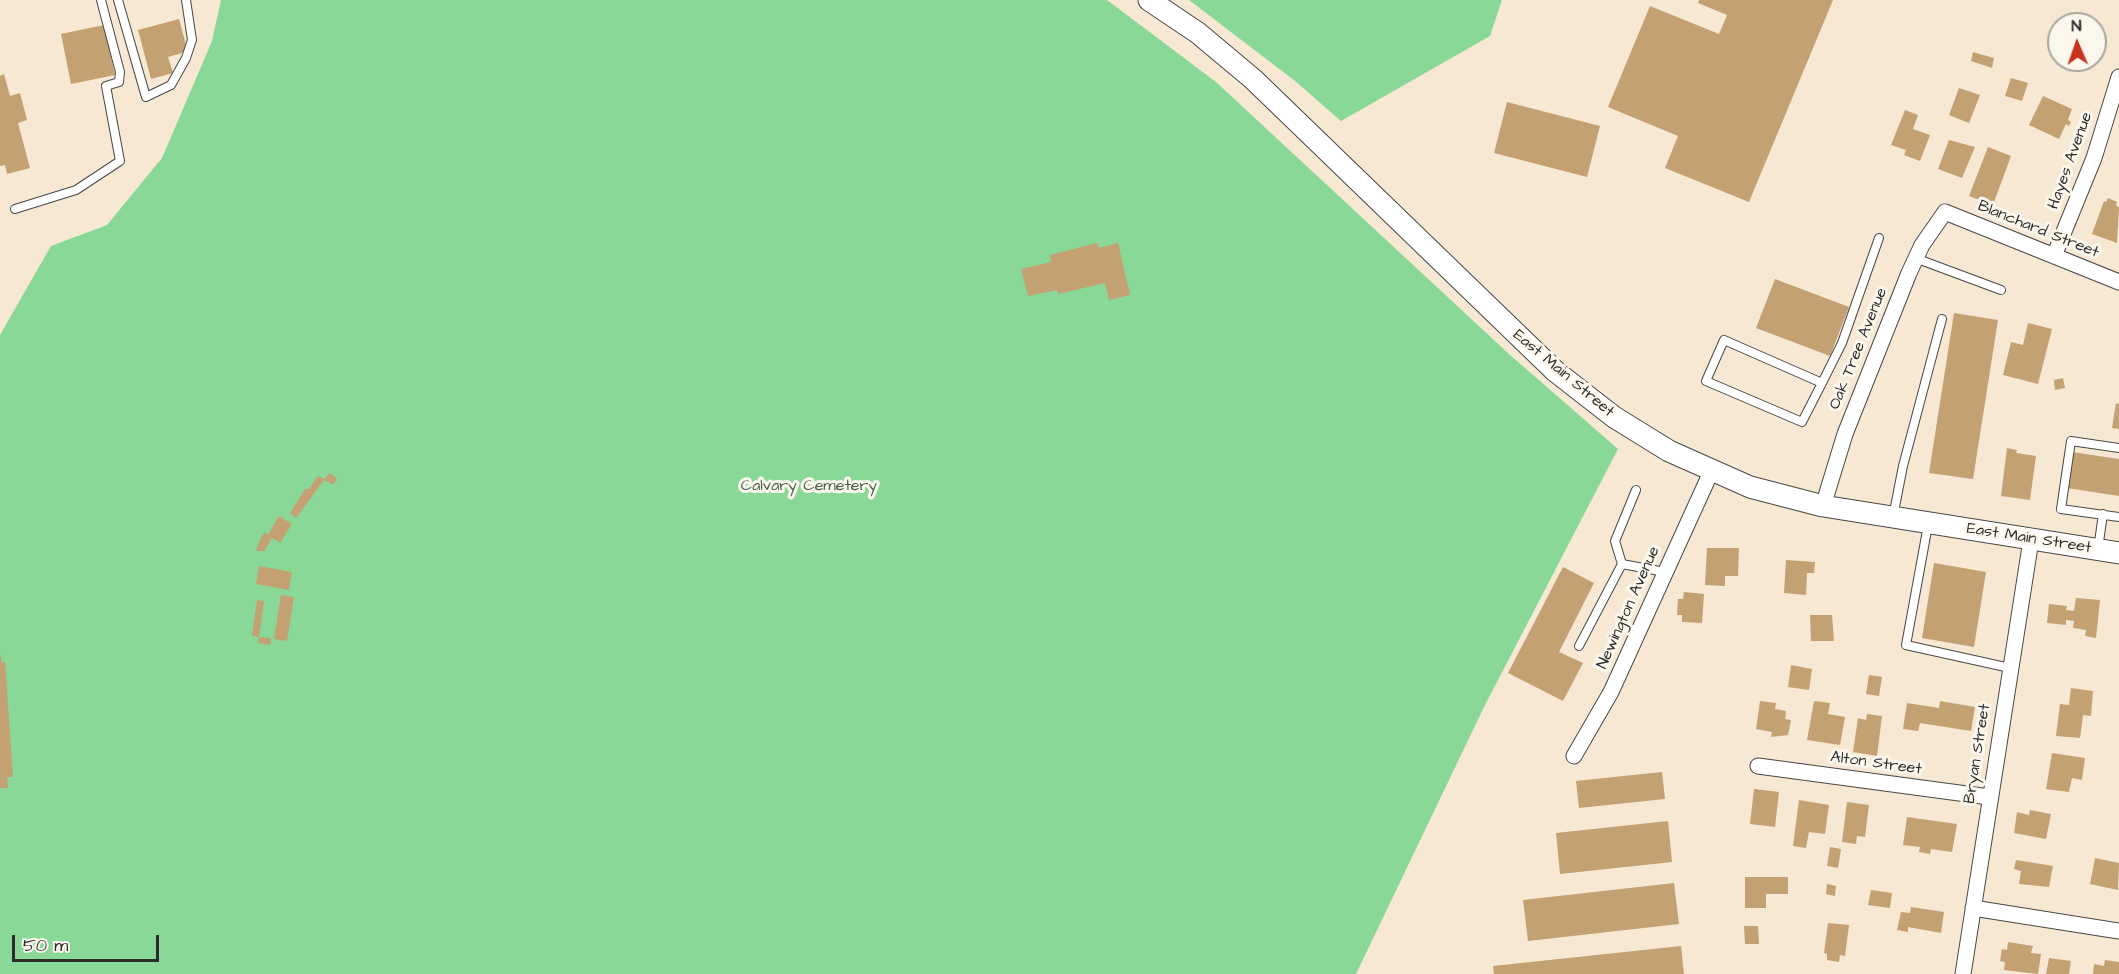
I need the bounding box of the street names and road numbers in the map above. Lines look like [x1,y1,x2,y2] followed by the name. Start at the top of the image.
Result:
[2045,110,2097,212] street label: Hayes Avenue
[1975,197,2101,263] street label: Blanchard Street
[1826,285,1892,413] street label: Oak Tree Avenue
[1509,326,1617,422] street label: East Main Street
[1965,520,2093,558] street label: East Main Street
[1593,544,1665,672] street label: Newington Avenue
[1961,703,1995,805] street label: Bryan Street
[1829,748,1923,780] street label: Alton Street

